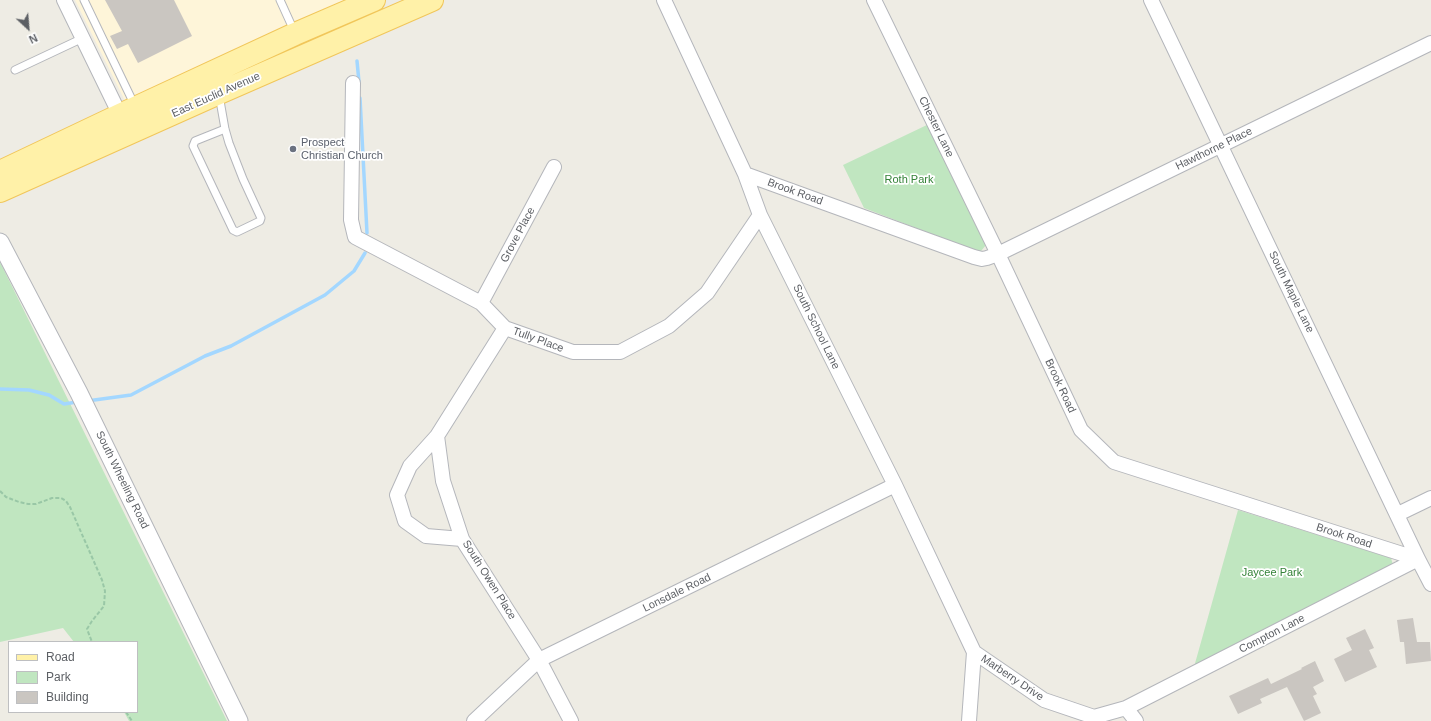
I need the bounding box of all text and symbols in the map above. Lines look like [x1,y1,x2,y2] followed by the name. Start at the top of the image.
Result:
[8,8,48,48] north arrow
[27,32,39,46] text: N
[170,70,262,120] street label: East Euclid Avenue
[916,94,956,160] street label: Chester Lane
[1173,125,1255,173] street label: Hawthorne Place
[301,136,383,162] place label: Prospect Christian Church
[288,144,298,154] marker: Prospect Christian Church
[885,173,933,187] park label: Roth Park
[765,176,825,208] street label: Brook Road
[498,205,538,265] street label: Grove Place
[1265,249,1317,335] street label: South Maple Lane
[790,282,842,372] street label: South School Lane
[511,325,565,355] street label: Tully Place
[1042,357,1078,415] street label: Brook Road
[93,429,151,531] street label: South Wheeling Road
[1314,521,1374,551] street label: Brook Road
[459,538,519,622] street label: South Owen Place
[1242,566,1302,580] park label: Jaycee Park
[641,571,713,615] street label: Lonsdale Road
[1237,612,1307,656] street label: Compton Lane
[8,641,138,713] legend
[46,650,75,664] text: Road
[978,652,1046,704] street label: Marberry Drive
[46,670,71,684] text: Park
[46,690,89,704] text: Building

